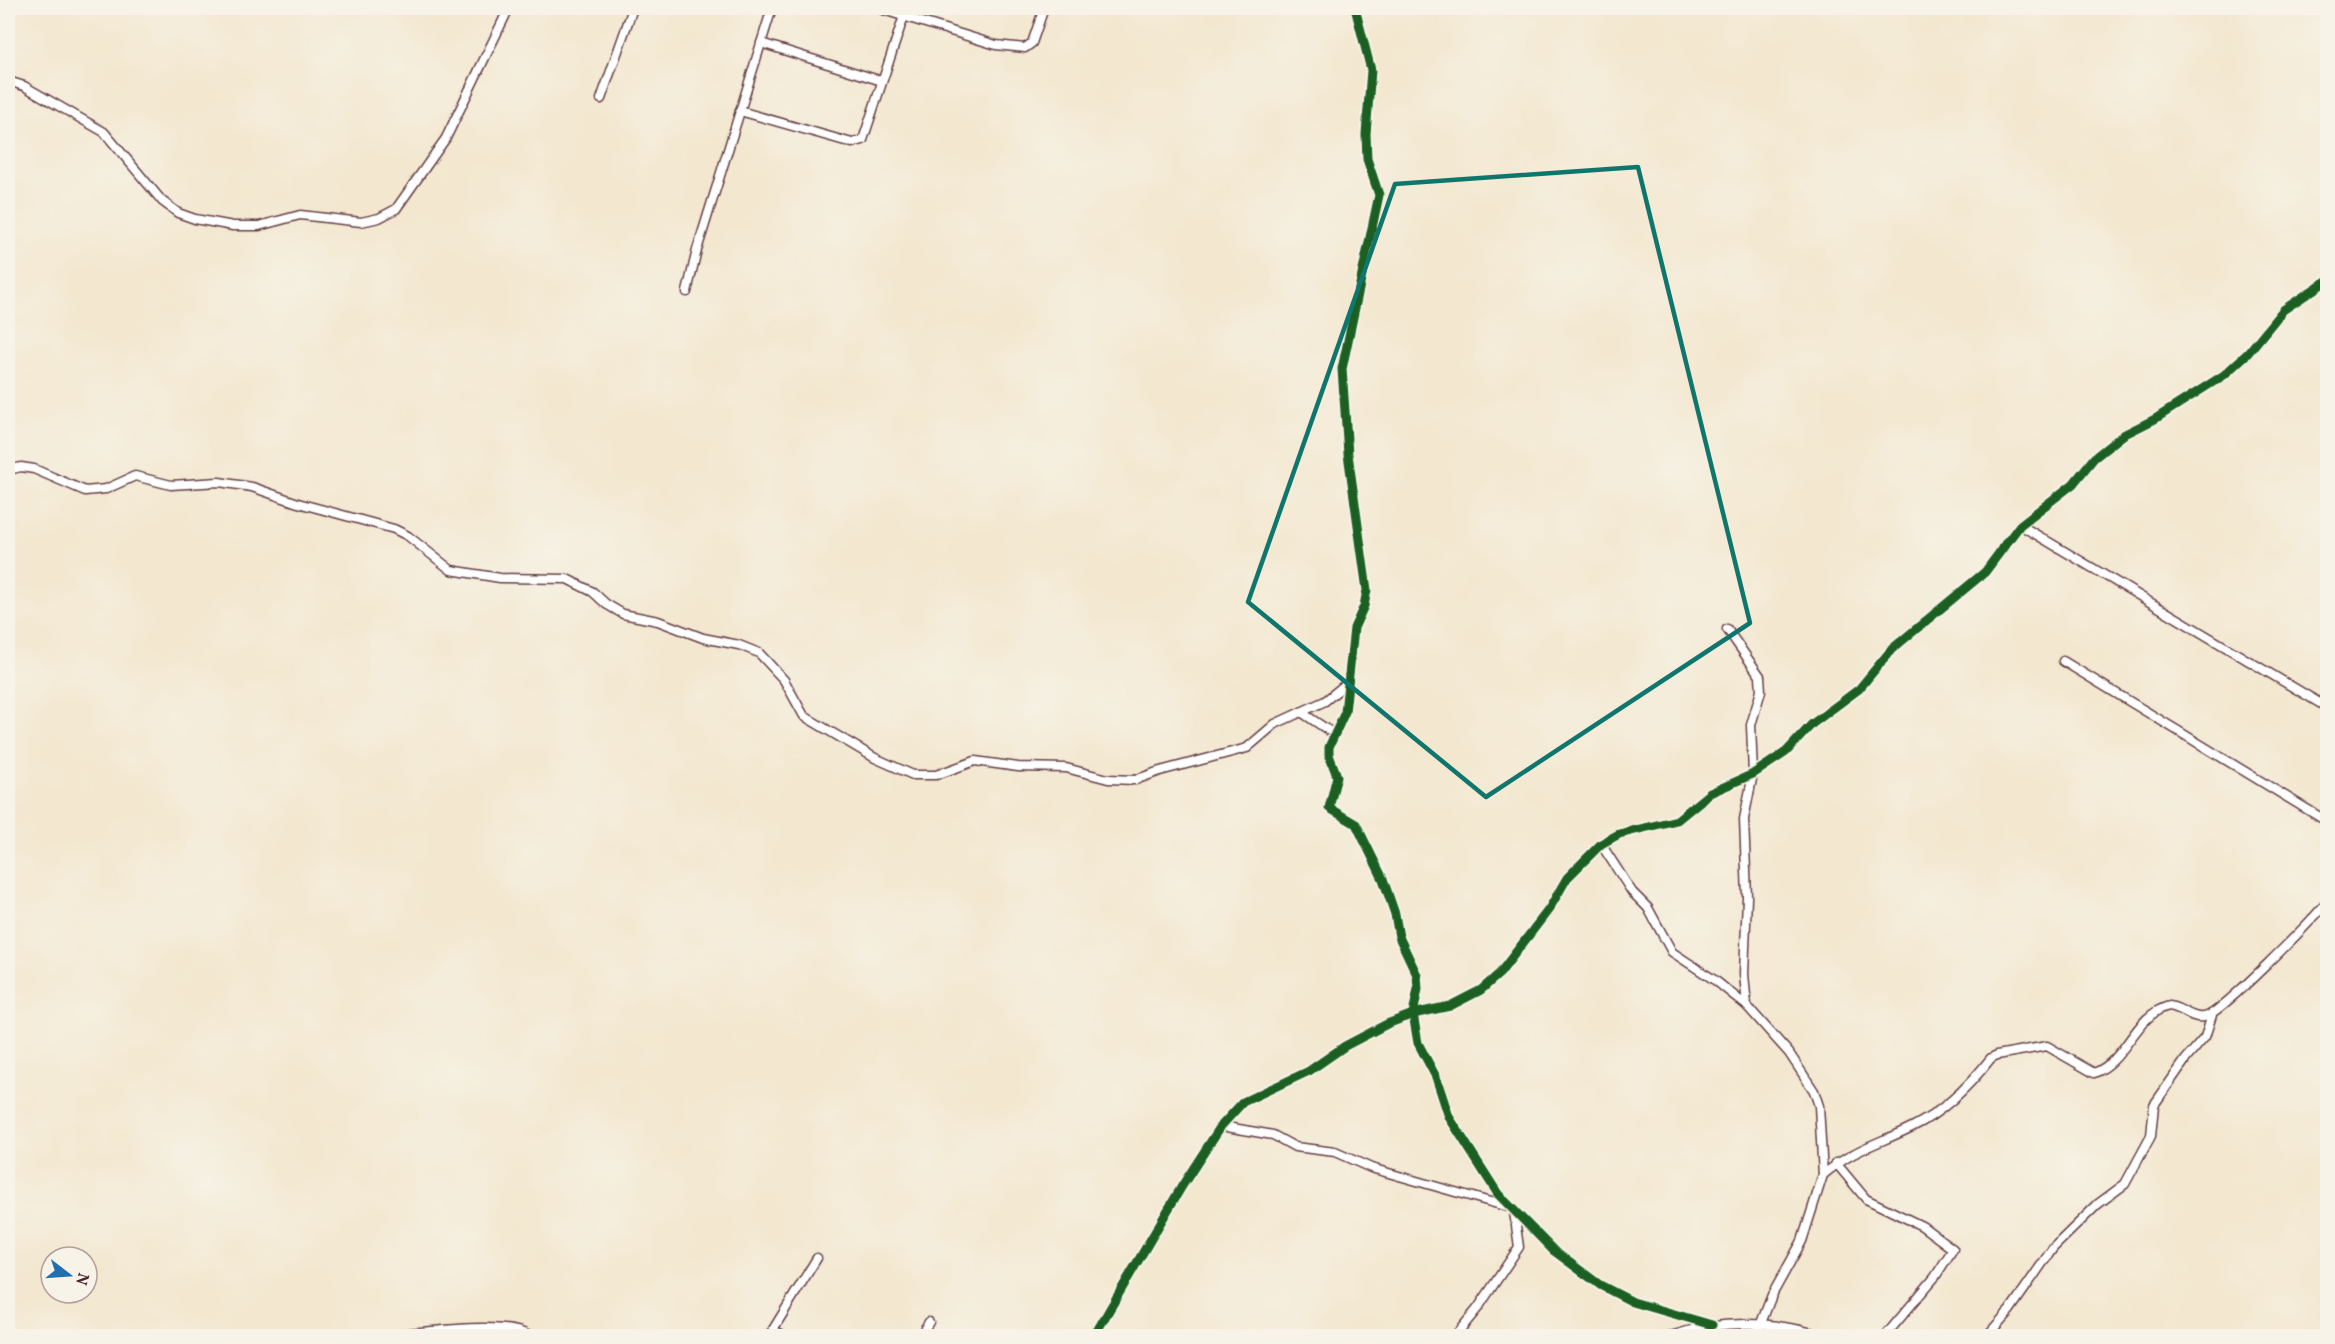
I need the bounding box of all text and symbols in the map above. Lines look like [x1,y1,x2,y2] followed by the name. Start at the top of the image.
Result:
[39,1245,99,1305] north arrow
[69,1270,94,1288] text: N

